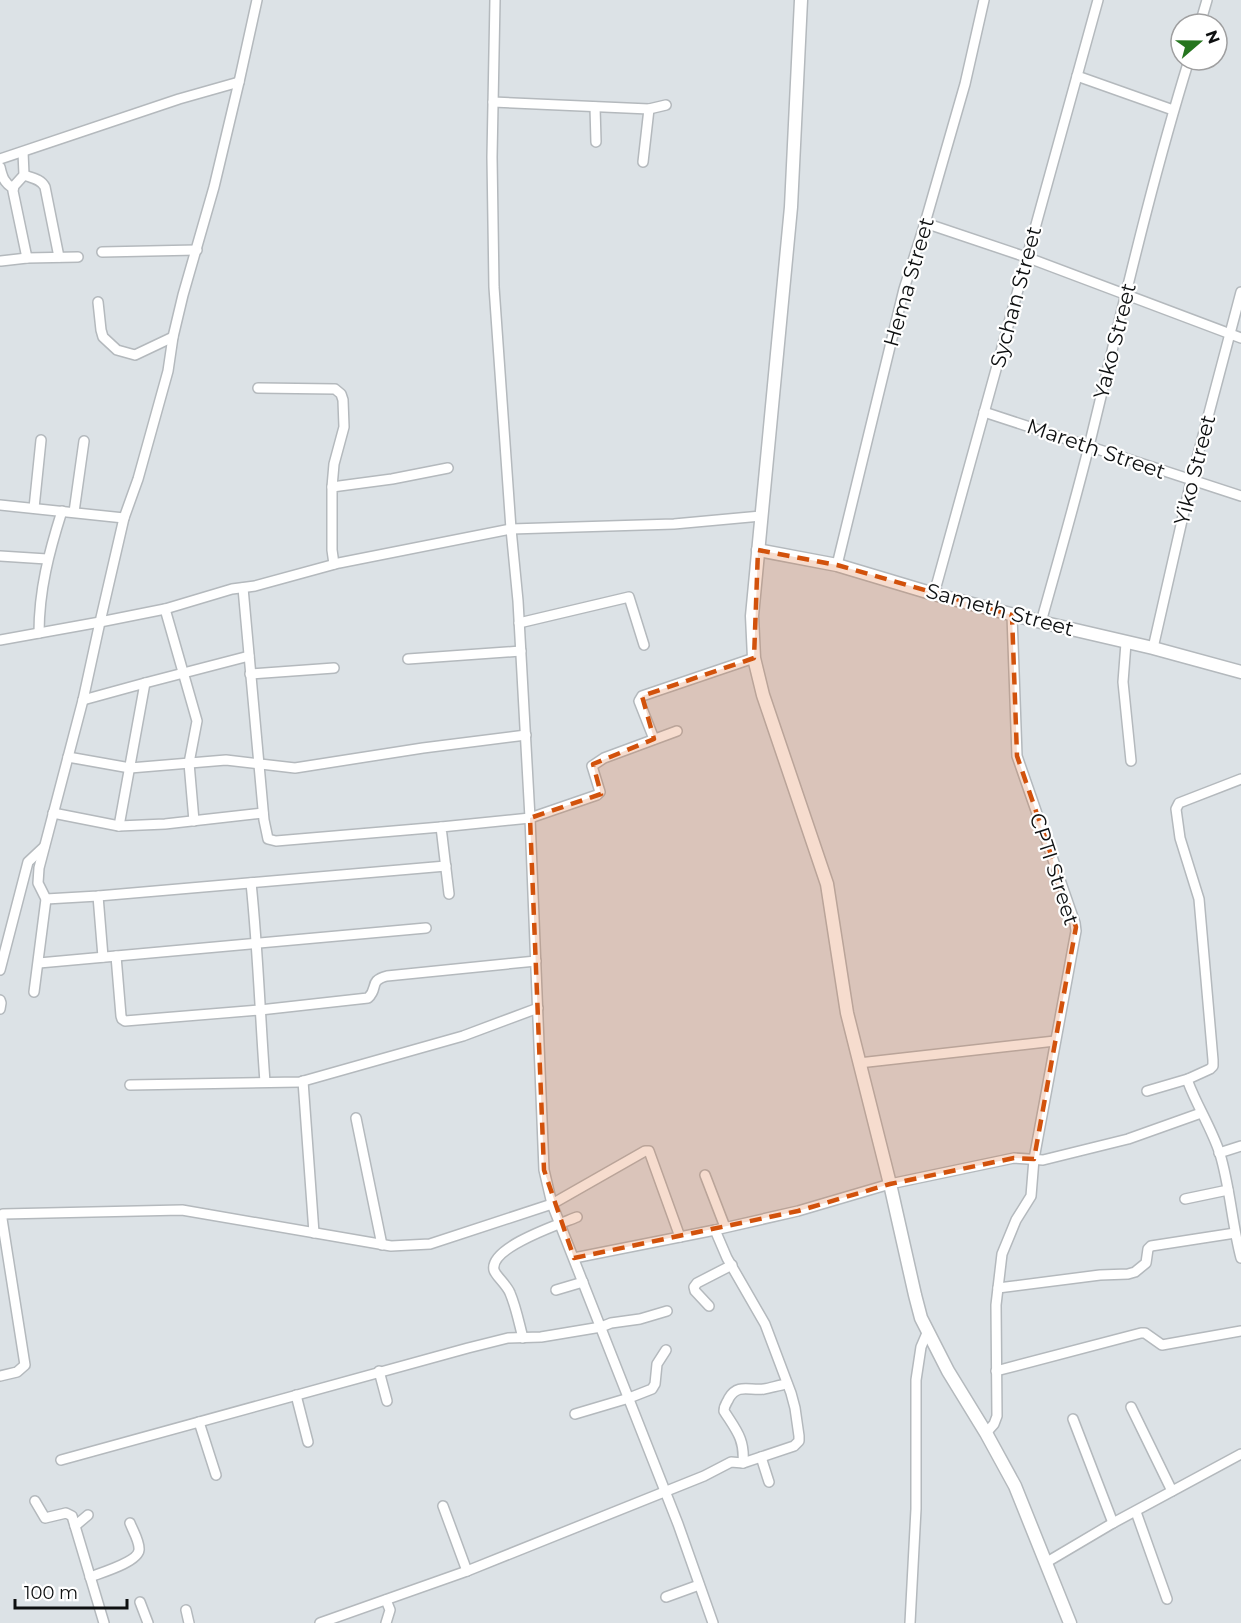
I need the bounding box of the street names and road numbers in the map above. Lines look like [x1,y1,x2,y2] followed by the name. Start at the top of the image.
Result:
[878,214,939,349] street label: Hema Street
[985,223,1046,370] street label: Sychan Street
[1088,280,1141,401] street label: Yako Street
[1169,412,1220,528] street label: Yiko Street
[1024,413,1169,484] street label: Mareth Street
[923,578,1077,641] street label: Sameth Street
[1025,810,1084,928] street label: CPTI Street

